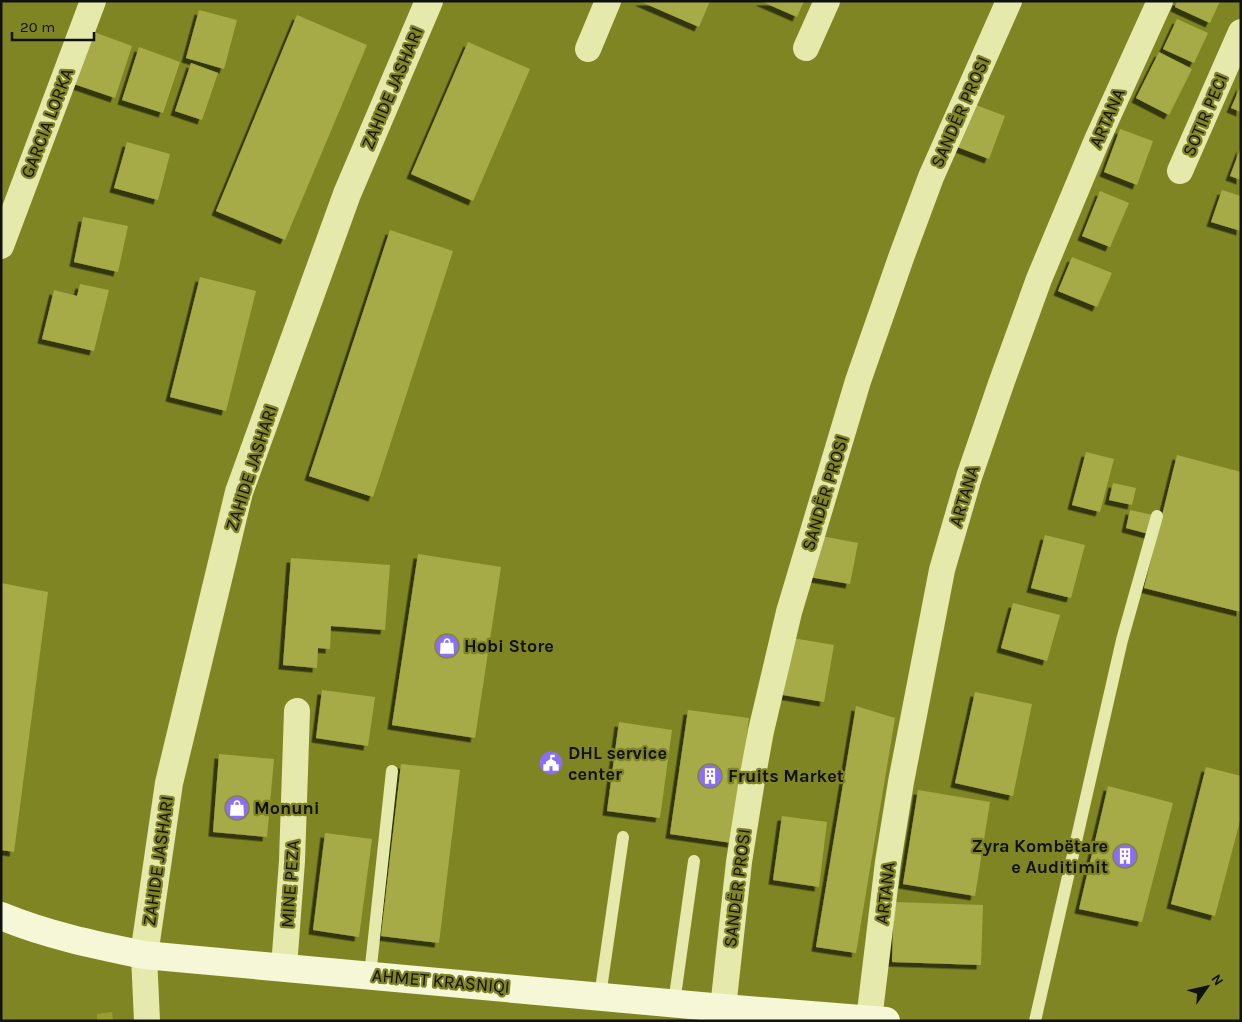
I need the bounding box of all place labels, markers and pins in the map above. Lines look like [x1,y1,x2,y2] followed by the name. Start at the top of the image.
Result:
[434,633,460,659] shop icon: Hobi Store
[464,635,554,657] place label: Hobi Store
[568,742,667,785] place label: DHL service center
[538,750,564,776] public building icon: DHL service center
[697,763,723,789] building icon: Fruits Market
[728,765,844,787] place label: Fruits Market
[224,795,250,821] shop icon: Monuni
[254,797,320,819] place label: Monuni
[972,835,1108,878] place label: Zyra Kombëtare e Auditimit
[1112,843,1138,869] building icon: Zyra Kombëtare e Auditimit

